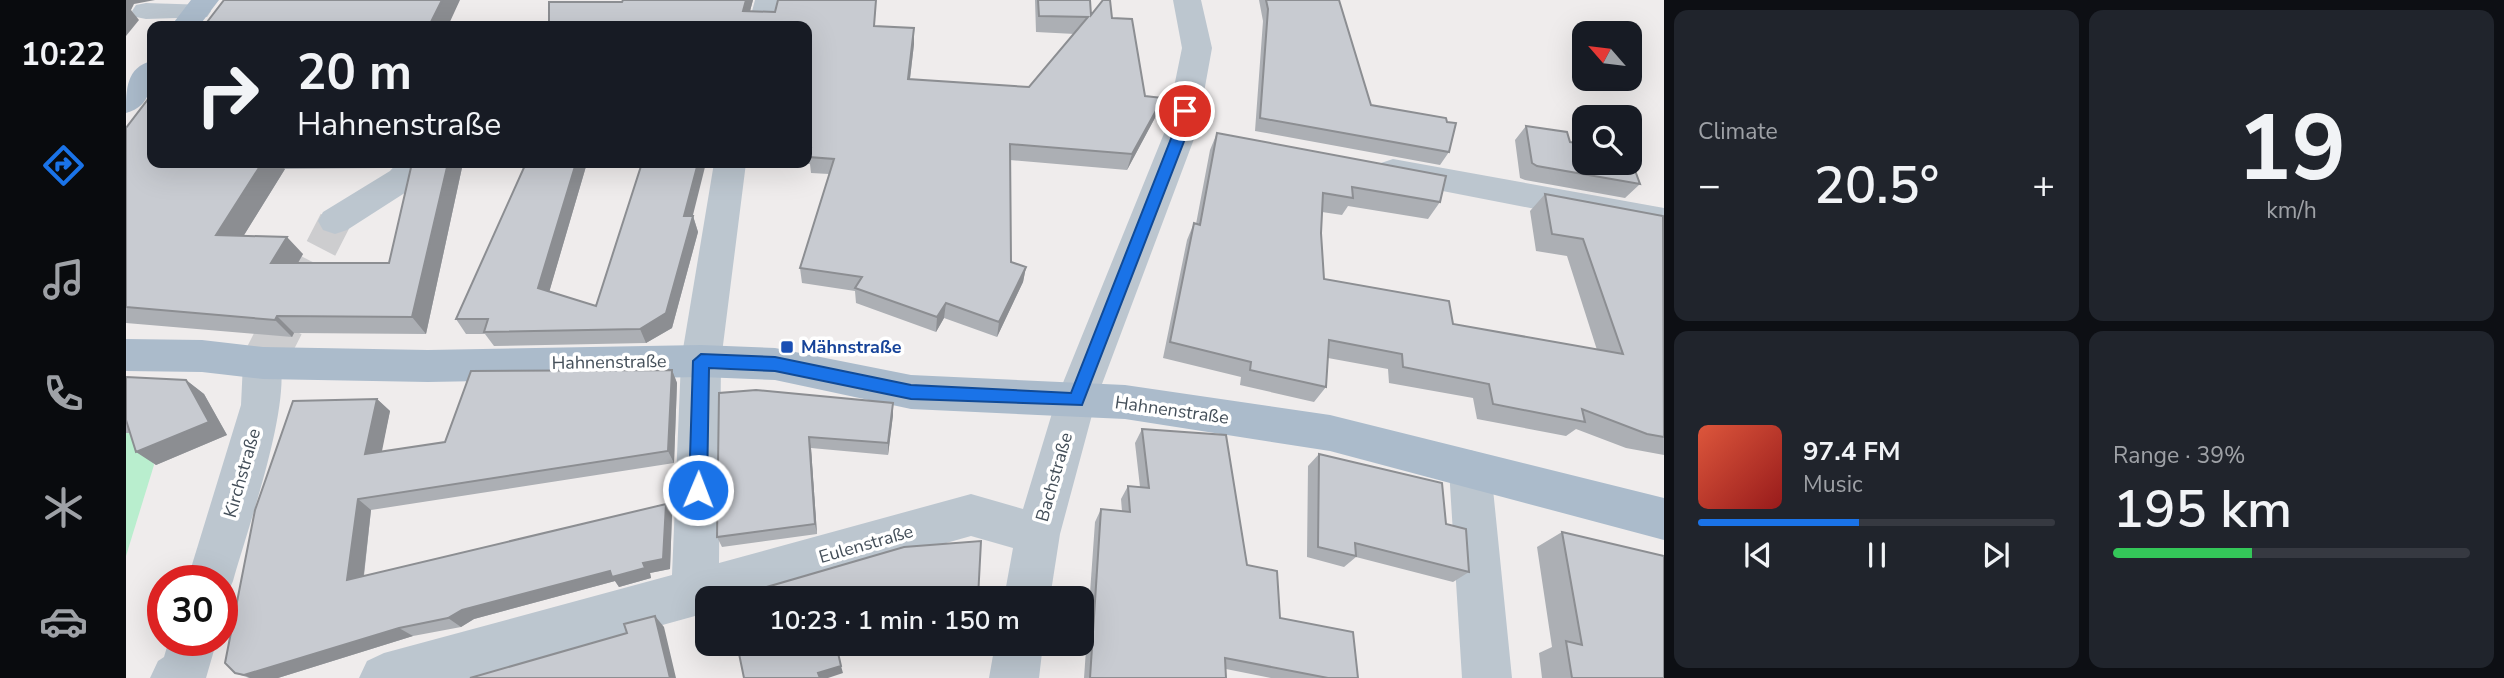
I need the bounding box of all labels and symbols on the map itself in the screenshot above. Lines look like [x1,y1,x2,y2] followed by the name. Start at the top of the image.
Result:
[1572,21,1642,91] north arrow
[1155,81,1215,141] pin
[801,335,902,359] place label: Mähnstraße
[779,339,795,355] marker: Mähnstraße
[551,349,667,375] street label: Hahnenstraße
[1113,390,1231,430] street label: Hahnenstraße
[218,426,266,520] street label: Kirchstraße
[1030,430,1078,524] street label: Bachstraße
[661,453,735,527] position arrow
[816,519,916,569] street label: Eulenstraße
[147,565,238,656] speed limit sign: 30

